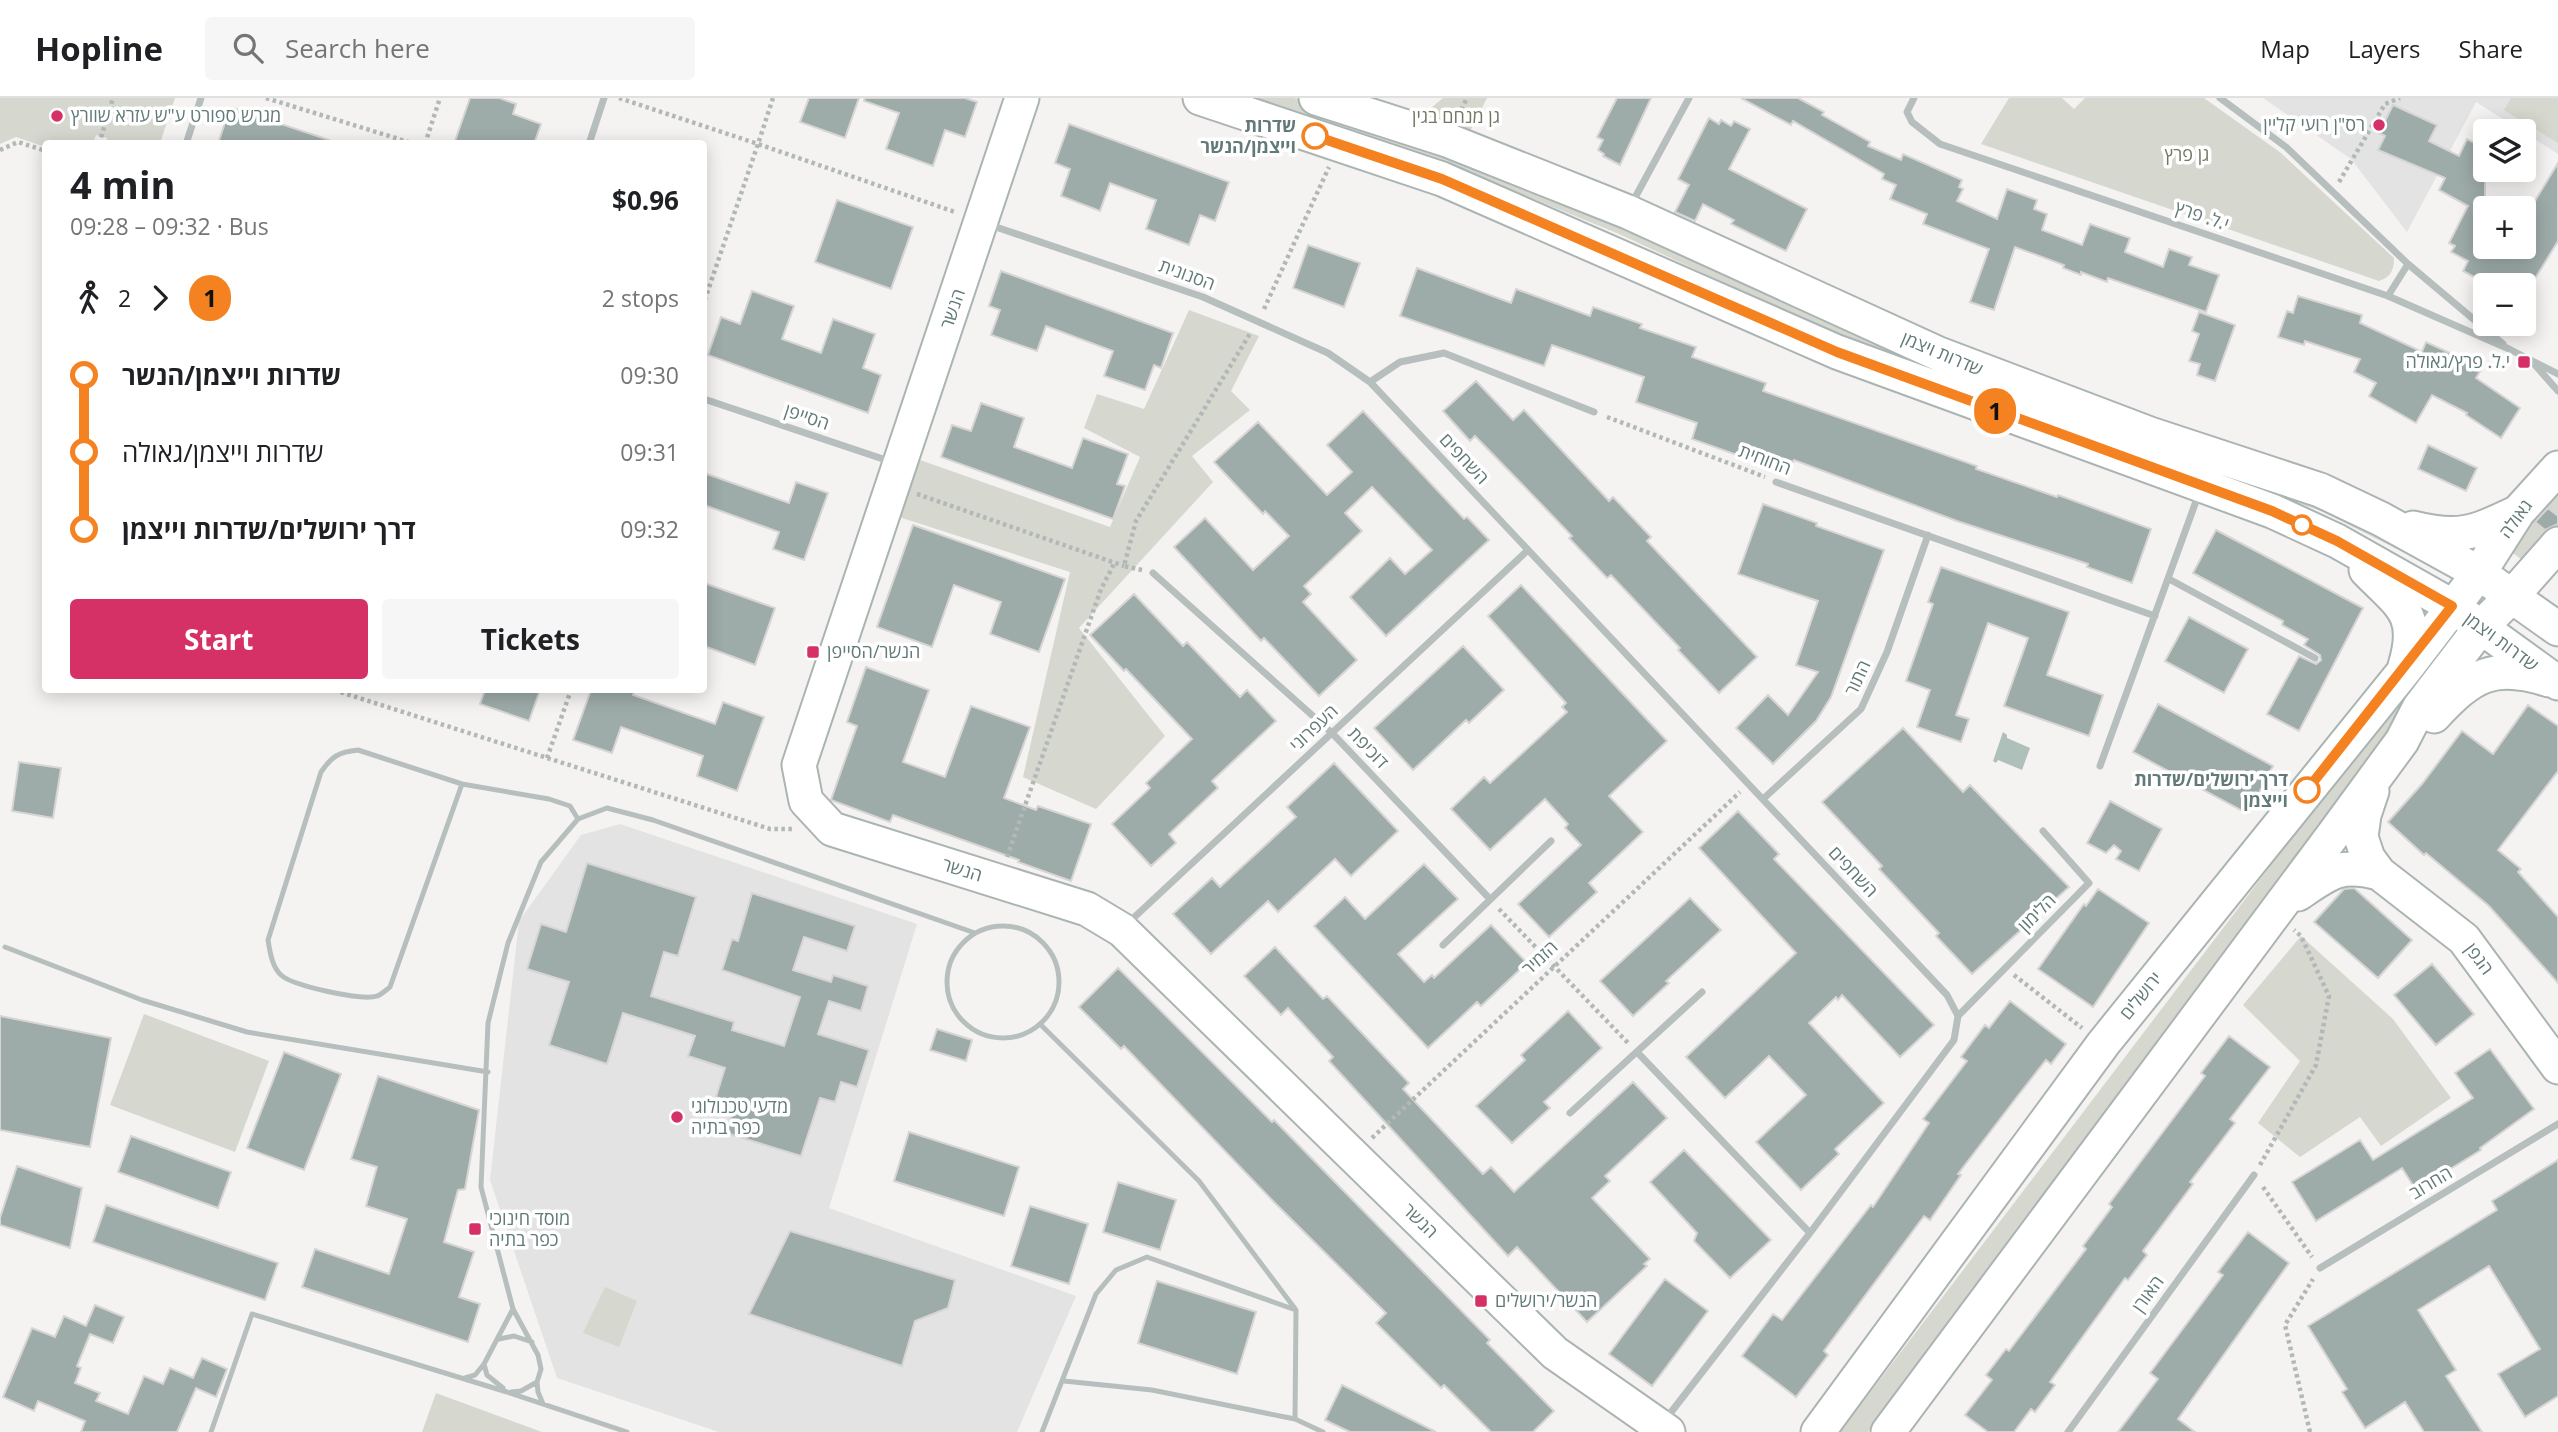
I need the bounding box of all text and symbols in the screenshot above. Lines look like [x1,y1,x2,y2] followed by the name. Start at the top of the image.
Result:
[205,17,695,80] search box
[35,26,163,71] text: Hopline
[229,29,267,67] icon: search
[285,30,430,66] text: Search here
[2260,32,2310,65] text: Map
[2348,32,2421,65] text: Layers
[2459,32,2523,65] text: Share
[71,103,281,127] place label: מגרש ספורט ע"ש עזרא שוורץ
[1412,104,1500,128] park label: גן מנחם בגין
[49,108,65,124] marker: מגרש ספורט ע"ש עזרא שוורץ
[2263,112,2365,136] place label: רס"ן רועי קליין
[1201,113,1296,158] place label: שדרות וייצמן/הנשר
[2371,117,2387,133] marker: רס"ן רועי קליין
[2473,119,2536,336] map controls
[2473,119,2536,182] button: layers
[1302,123,1328,149] marker: שדרות וייצמן/הנשר
[2165,142,2209,166] park label: גן פרץ
[70,158,175,210] text: 4 min
[612,182,679,218] text: $0.96
[2172,195,2233,235] street label: י.ל. פרץ
[2473,196,2536,259] button: +
[70,210,269,242] text: 09:28 – 09:32 · Bus
[1156,253,1219,295] street label: הסנונית
[2473,273,2536,336] button: −
[70,279,108,317] icon: walk
[141,279,179,317] icon: forward
[203,281,217,314] text: 1
[118,282,131,314] text: 2
[602,282,679,314] text: 2 stops
[934,285,970,332] street label: הנשר
[1898,325,1987,381] street label: שדרות ויצמן
[2405,349,2510,373] place label: י.ל. פרץ/גאולה
[2516,354,2532,370] marker: י.ל. פרץ/גאולה
[122,357,341,393] text: שדרות וייצמן/הנשר
[620,359,679,391] text: 09:30
[1972,388,2018,434] line badge: 1
[1988,394,2002,427] text: 1
[782,397,833,435] street label: הסייפן
[1435,428,1495,489] street label: השחפים
[122,434,323,470] text: שדרות וייצמן/גאולה
[620,436,679,468] text: 09:31
[1736,438,1795,480] street label: החוחית
[2493,494,2537,543] street label: גאולה
[122,511,416,547] text: דרך ירושלים/שדרות וייצמן
[620,513,679,545] text: 09:32
[2292,515,2312,535] unlabelled marker
[70,599,368,679] button: Start
[382,599,679,679] button: Tickets
[2460,606,2544,676] street label: שדרות ויצמן
[827,639,920,663] place label: הנשר/הסייפן
[805,644,821,660] marker: הנשר/הסייפן
[1839,656,1876,699] street label: התור
[1284,699,1343,756] street label: העפרוני
[1343,721,1394,773] street label: דוכיפת
[2134,767,2288,812] place label: דרך ירושלים/שדרות וייצמן
[2294,777,2320,803] marker: דרך ירושלים/שדרות וייצמן
[1824,841,1884,902] street label: השחפים
[939,852,985,886] street label: הנשר
[2012,888,2061,937] street label: הלימון
[1516,935,1562,980] street label: הזמיר
[2460,938,2499,979] street label: הגפן
[2114,966,2167,1024] street label: ירושלים
[691,1094,788,1139] place label: מדעי טכנולוגי כפר בתיה
[669,1109,685,1125] marker: מדעי טכנולוגי כפר בתיה
[2405,1160,2456,1204] street label: החרוב
[1398,1197,1444,1243] street label: הנשר
[489,1206,570,1251] place label: מוסד חינוכי כפר בתיה
[467,1221,483,1237] marker: מוסד חינוכי כפר בתיה
[2126,1270,2169,1317] street label: האורן
[1495,1288,1597,1312] place label: הנשר/ירושלים
[1473,1293,1489,1309] marker: הנשר/ירושלים

